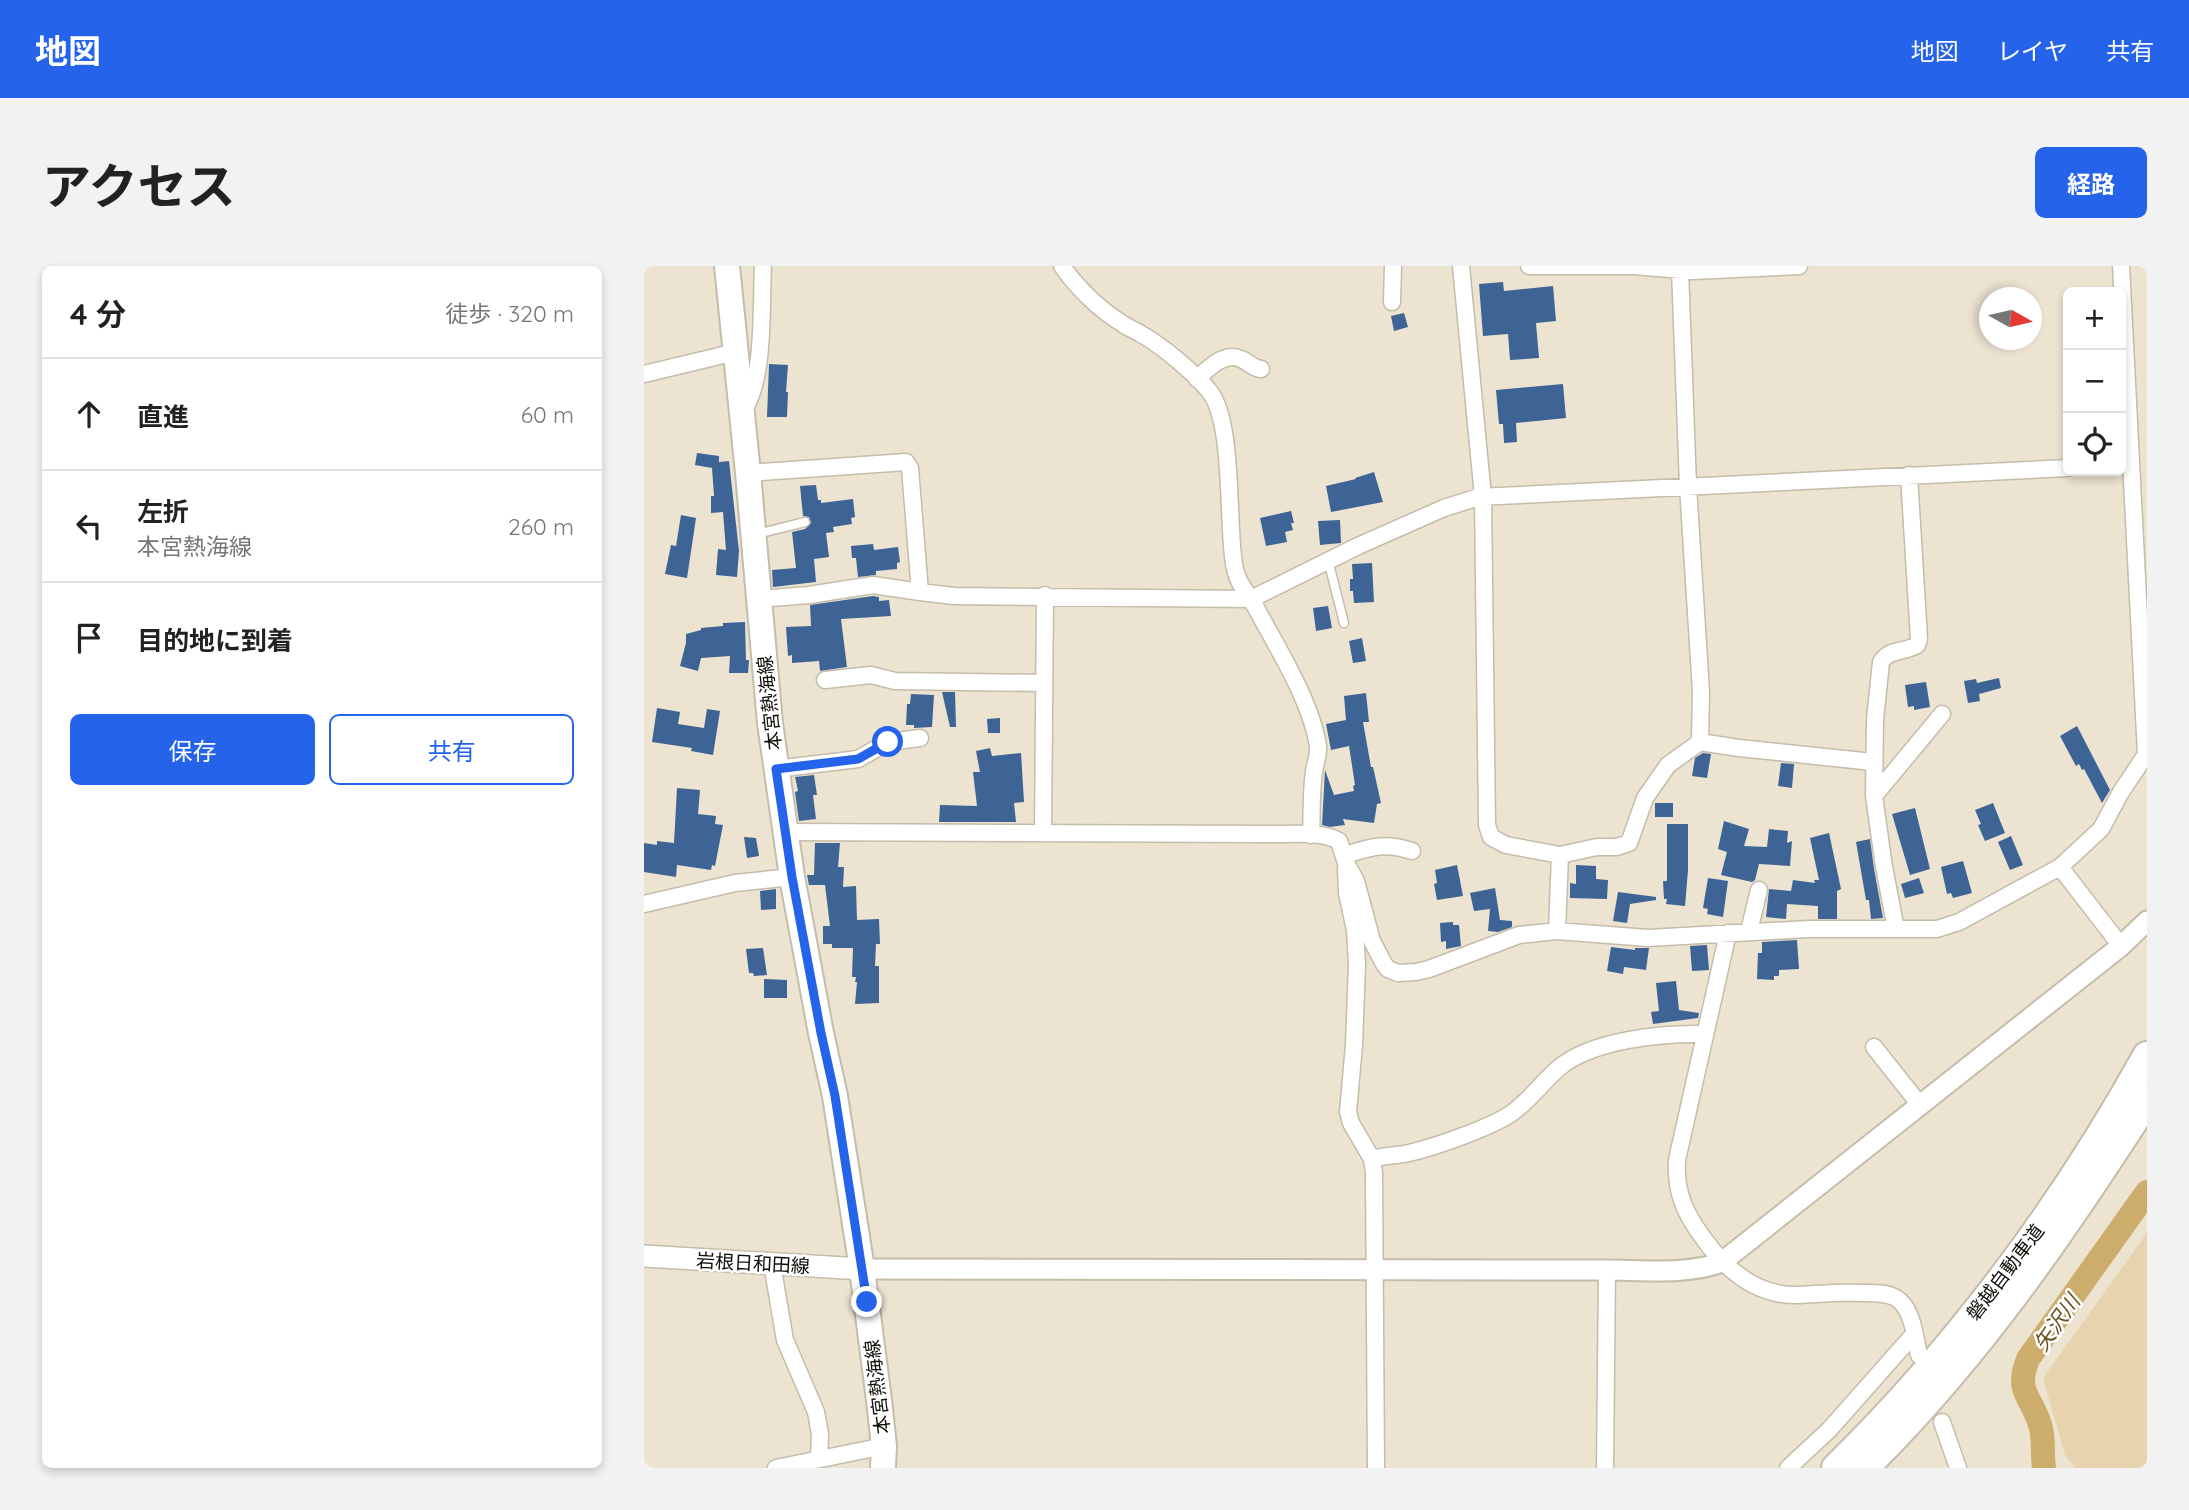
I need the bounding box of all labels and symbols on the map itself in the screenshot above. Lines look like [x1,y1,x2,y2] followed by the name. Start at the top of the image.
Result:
[1979,287,2042,350] north arrow
[752,654,786,752] street label: 本宮熱海線
[872,726,903,757] route start
[1961,1219,2049,1325] street label: 磐越自動車道
[695,1248,811,1278] street label: 岩根日和田線
[851,1286,882,1317] route end
[2027,1288,2086,1356] water label: 矢沢川
[859,1338,895,1436] street label: 本宮熱海線

